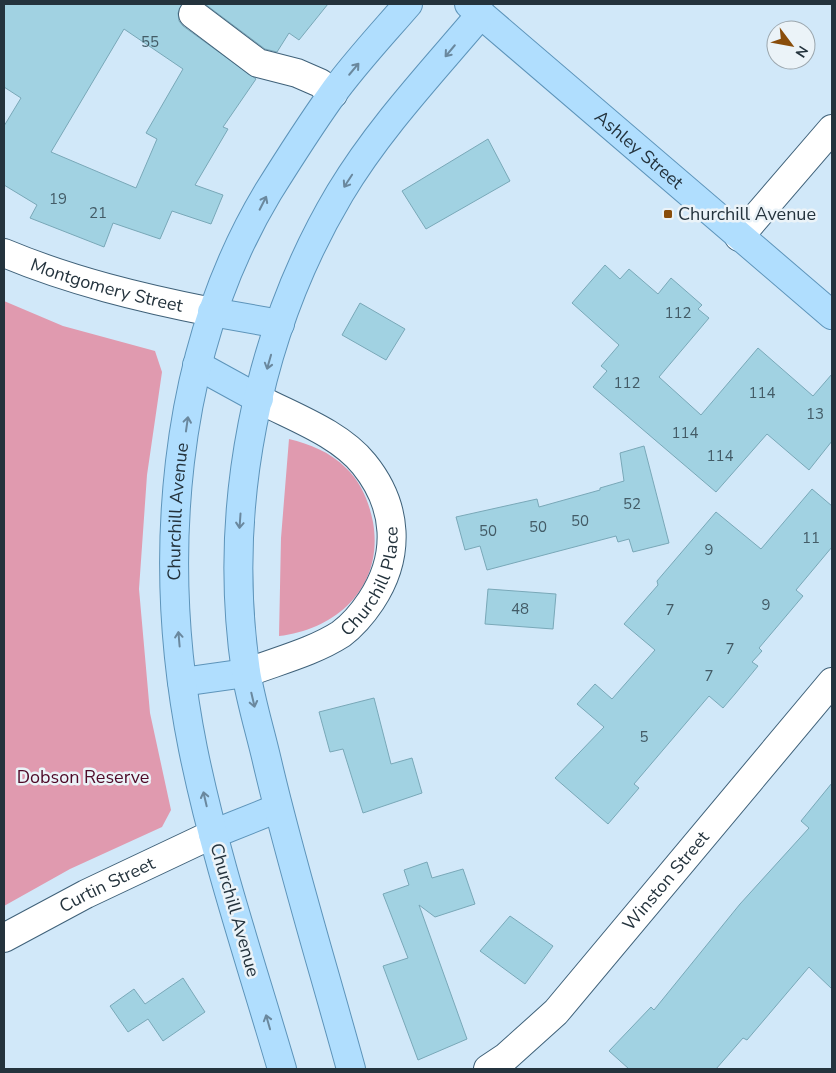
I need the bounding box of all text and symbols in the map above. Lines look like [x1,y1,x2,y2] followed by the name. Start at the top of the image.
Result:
[766,20,816,70] north arrow
[141,32,159,52] house number: 55
[791,42,812,61] text: N
[444,44,455,57] one-way arrow
[349,63,360,76] one-way arrow
[590,105,689,195] street label: Ashley Street
[342,174,353,188] one-way arrow
[49,189,67,209] house number: 19
[258,195,268,210] one-way arrow
[678,202,816,226] place label: Churchill Avenue
[89,203,107,223] house number: 21
[662,208,674,220] marker: Churchill Avenue
[27,252,186,318] street label: Montgomery Street
[664,303,692,323] house number: 112
[264,353,274,369] one-way arrow
[613,373,641,393] house number: 112
[748,383,776,403] house number: 114
[806,404,824,424] house number: 13
[182,417,192,433] one-way arrow
[671,423,699,443] house number: 114
[162,441,194,581] street label: Churchill Avenue
[706,446,734,466] house number: 114
[623,494,641,514] house number: 52
[571,511,589,531] house number: 50
[236,513,245,529] one-way arrow
[529,517,547,537] house number: 50
[479,521,497,541] house number: 50
[335,526,404,641] street label: Churchill Place
[802,528,820,548] house number: 11
[704,540,714,560] house number: 9
[761,595,771,615] house number: 9
[511,599,529,619] house number: 48
[665,600,675,620] house number: 7
[174,631,183,647] one-way arrow
[725,639,735,659] house number: 7
[704,666,714,686] house number: 7
[249,691,258,707] one-way arrow
[639,727,649,747] house number: 5
[17,765,149,789] park label: Dobson Reserve
[200,791,209,807] one-way arrow
[617,825,715,936] street label: Winston Street
[204,840,266,980] street label: Churchill Avenue
[55,851,159,918] street label: Curtin Street
[263,1015,273,1031] one-way arrow

